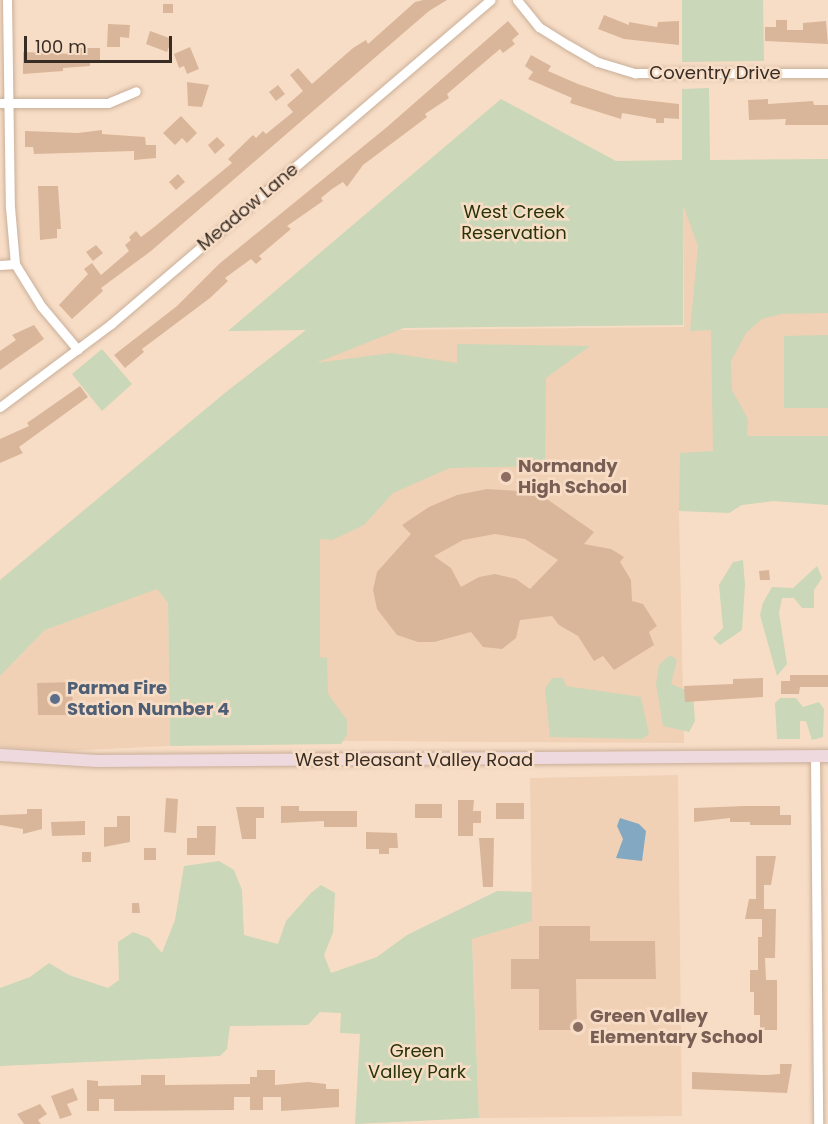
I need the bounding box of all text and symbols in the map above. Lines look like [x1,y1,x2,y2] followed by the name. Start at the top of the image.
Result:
[27,24,176,62] scale bar
[35,34,87,59] text: 100 m
[649,62,781,84] street label: Coventry Drive
[193,159,303,255] street label: Meadow Lane
[461,202,567,244] park label: West Creek Reservation
[518,456,627,498] place label: Normandy High School
[499,470,513,484] marker: Normandy High School
[67,678,229,720] place label: Parma Fire Station Number 4
[48,692,62,706] marker: Parma Fire Station Number 4
[295,749,533,771] street label: West Pleasant Valley Road
[590,1006,763,1048] place label: Green Valley Elementary School
[571,1020,585,1034] marker: Green Valley Elementary School
[368,1041,466,1084] park label: Green Valley Park

